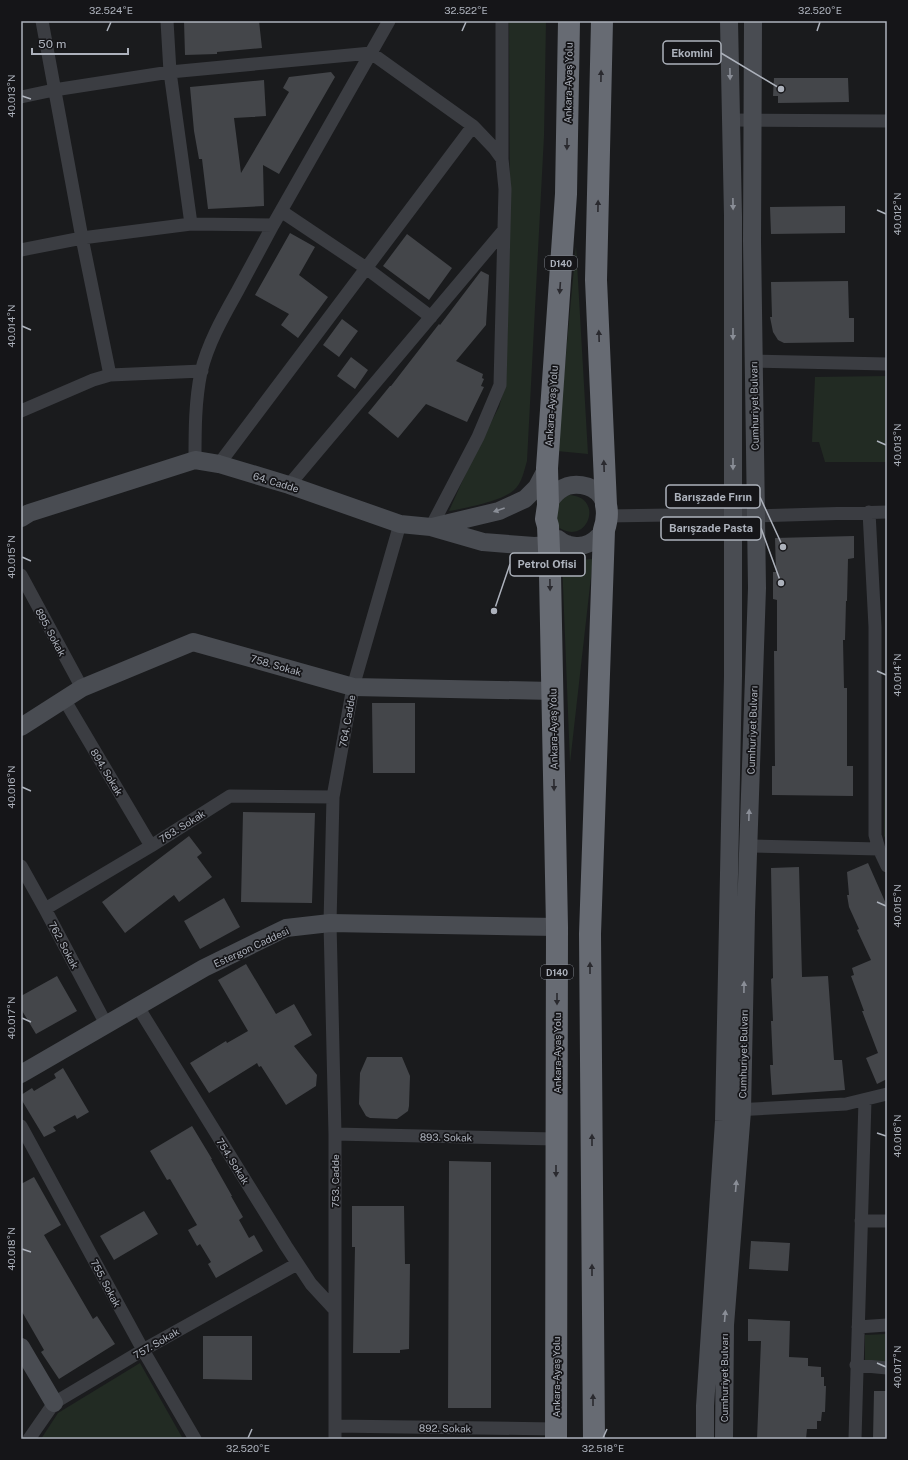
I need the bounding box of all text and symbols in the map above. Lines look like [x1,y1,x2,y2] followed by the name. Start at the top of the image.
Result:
[89,4,133,16] text: 32.524°E
[444,4,488,16] text: 32.522°E
[798,4,842,16] text: 32.520°E
[32,30,128,56] scale bar
[38,37,66,51] text: 50 m
[663,41,721,64] callout: Ekomini
[561,42,575,124] street label: Ankara-Ayaş Yolu
[671,47,713,59] text: Ekomini
[727,68,733,81] one-way arrow
[598,69,604,82] one-way arrow
[5,74,17,118] text: 40.013°N
[564,138,570,151] one-way arrow
[891,193,903,235] text: 40.012°N
[730,198,736,211] one-way arrow
[595,199,601,212] one-way arrow
[545,256,577,270] road number: D140
[556,282,563,294] one-way arrow
[5,304,17,348] text: 40.014°N
[730,328,736,341] one-way arrow
[595,330,602,342] one-way arrow
[747,362,761,450] street label: Cumhuriyet Bulvarı
[542,365,560,447] street label: Ankara-Ayaş Yolu
[891,423,903,467] text: 40.013°N
[730,458,736,471] one-way arrow
[601,459,607,472] one-way arrow
[252,469,301,495] street label: 64. Cadde
[666,485,760,508] callout: Barışzade Fırın
[674,491,752,504] text: Barışzade Fırın
[492,507,504,513] one-way arrow
[661,517,761,540] callout: Barışzade Pasta
[669,522,753,535] text: Barışzade Pasta
[5,535,17,579] text: 40.015°N
[510,553,585,576] callout: Petrol Ofisi
[518,558,577,570] text: Petrol Ofisi
[547,579,553,592] one-way arrow
[33,606,69,658] street label: 895. Sokak
[249,652,303,678] street label: 758. Sokak
[891,653,903,697] text: 40.014°N
[744,686,760,774] street label: Cumhuriyet Bulvarı
[546,688,560,770] street label: Ankara-Ayaş Yolu
[337,694,358,748] street label: 764. Cadde
[88,746,126,798] street label: 894. Sokak
[5,765,17,809] text: 40.016°N
[551,779,557,792] one-way arrow
[157,807,207,845] street label: 763. Sokak
[746,809,753,821] one-way arrow
[891,884,903,928] text: 40.015°N
[47,919,82,971] street label: 762. Sokak
[211,924,291,970] street label: Estergon Caddesi
[587,961,593,974] one-way arrow
[541,965,573,979] road number: D140
[741,981,748,993] one-way arrow
[554,993,560,1006] one-way arrow
[5,996,17,1040] text: 40.017°N
[736,1010,750,1098] street label: Cumhuriyet Bulvarı
[551,1012,563,1094] street label: Ankara-Ayaş Yolu
[891,1114,903,1158] text: 40.016°N
[420,1131,473,1143] street label: 893. Sokak
[588,1134,595,1146] one-way arrow
[214,1136,252,1187] street label: 754. Sokak
[329,1154,341,1208] street label: 753. Cadde
[553,1165,559,1178] one-way arrow
[732,1180,739,1192] one-way arrow
[5,1227,17,1271] text: 40.018°N
[88,1257,124,1309] street label: 755. Sokak
[589,1263,595,1276] one-way arrow
[722,1310,729,1322] one-way arrow
[131,1325,181,1361] street label: 757. Sokak
[718,1334,730,1422] street label: Cumhuriyet Bulvarı
[550,1336,562,1418] street label: Ankara-Ayaş Yolu
[891,1345,903,1389] text: 40.017°N
[590,1393,596,1406] one-way arrow
[419,1422,472,1434] street label: 892. Sokak
[226,1442,270,1454] text: 32.520°E
[582,1442,624,1454] text: 32.518°E

